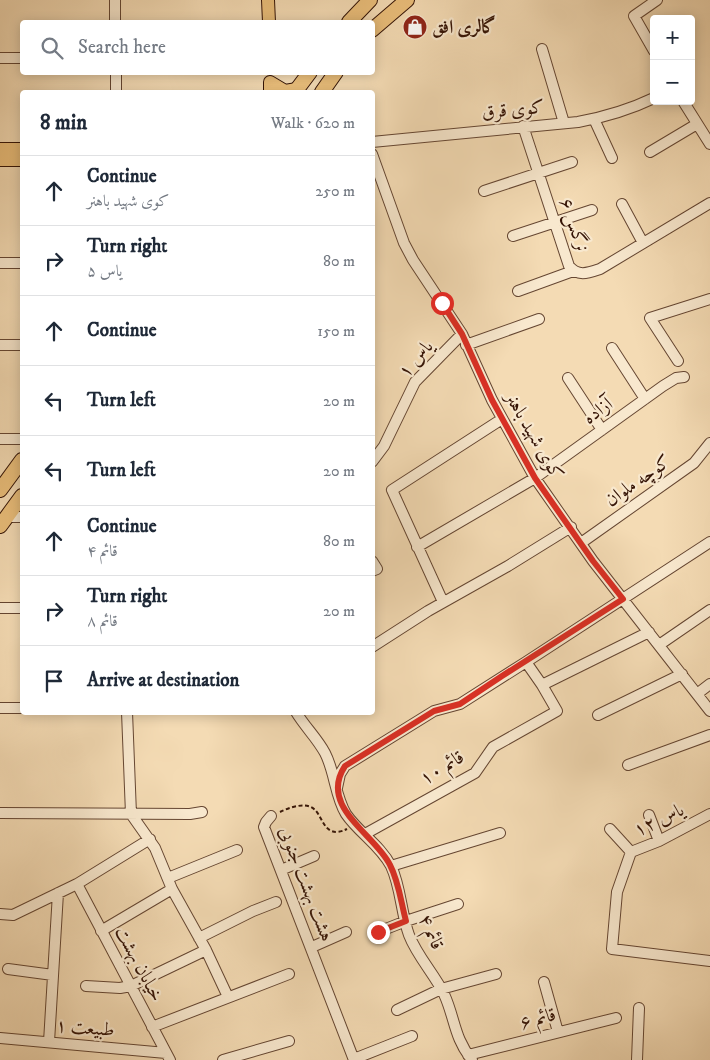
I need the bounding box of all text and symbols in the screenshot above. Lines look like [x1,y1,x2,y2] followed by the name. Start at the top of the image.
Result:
[402,14,428,40] shop icon: گالری افق
[432,15,496,39] place label: گالری افق
[650,15,695,105] map controls
[650,15,695,60] button: +
[20,20,375,75] search box
[38,34,66,62] icon: search
[78,36,166,59] text: Search here
[650,60,695,105] button: −
[481,96,545,124] street label: کوی قرق
[40,110,87,136] text: 8 min
[271,113,355,133] text: Walk · 620 m
[87,165,157,188] text: Continue
[40,177,68,205] icon: ahead
[315,181,355,201] text: 250 m
[87,191,169,211] text: کوی شهید باهنر
[554,195,594,255] street label: نرگس ۶
[87,235,167,258] text: Turn right
[40,247,68,275] icon: right
[323,251,355,271] text: 80 m
[87,261,122,281] text: یاس ۵
[431,292,454,315] route start
[40,317,68,345] icon: ahead
[87,319,157,342] text: Continue
[317,321,355,341] text: 150 m
[394,335,439,382] street label: یاس ۱
[499,386,568,484] street label: کوی شهید باهنر
[40,387,68,415] icon: left
[87,389,156,412] text: Turn left
[323,391,355,411] text: 20 m
[579,391,619,430] street label: آزاده
[601,450,676,513] street label: کوچه ملوان
[40,457,68,485] icon: left
[87,459,156,482] text: Turn left
[323,461,355,481] text: 20 m
[87,515,157,538] text: Continue
[40,527,68,555] icon: ahead
[323,531,355,551] text: 80 m
[87,541,118,561] text: قائم ۴
[87,585,167,608] text: Turn right
[40,597,68,625] icon: right
[323,601,355,621] text: 20 m
[87,611,118,631] text: قائم ۸
[40,667,68,695] icon: arrive
[87,669,239,692] text: Arrive at destination
[416,746,470,794] street label: قائم ۱۰
[630,798,689,842] street label: یاس ۱۲
[272,823,338,945] street label: هشت بهشت جنوبی
[410,911,449,955] street label: قائم ۴
[367,921,390,944] route end
[110,922,168,1006] street label: خیابان بهشت
[517,1003,560,1039] street label: قائم ۶
[55,1014,115,1042] street label: طبیعت ۱

